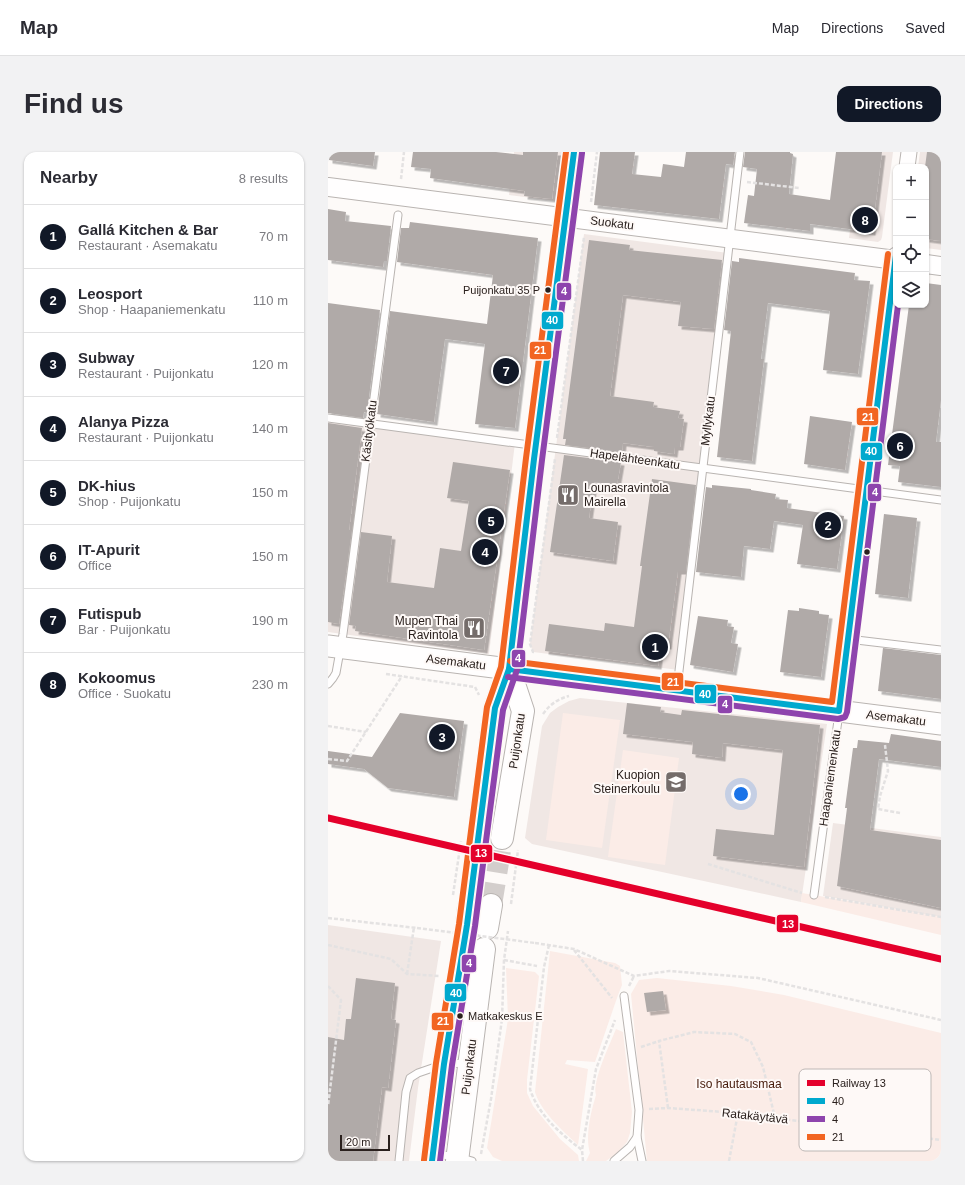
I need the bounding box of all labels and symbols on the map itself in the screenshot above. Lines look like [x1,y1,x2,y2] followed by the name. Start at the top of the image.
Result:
[852,205,878,235] pin: 8
[589,213,635,233] street label: Suokatu
[556,282,572,301] line badge: 4
[463,284,540,296] place label: Puijonkatu 35 P
[543,285,553,295] marker: Puijonkatu 35 P
[561,285,568,297] text: 4
[541,311,564,330] line badge: 40
[546,314,558,326] text: 40
[529,341,552,360] line badge: 21
[534,344,546,356] text: 21
[493,356,519,386] pin: 7
[698,395,718,447] street label: Myllykatu
[358,399,380,463] street label: Käsityökatu
[856,407,879,426] line badge: 21
[862,411,874,423] text: 21
[887,431,913,461] pin: 6
[860,442,883,461] line badge: 40
[865,445,877,457] text: 40
[589,446,681,472] street label: Hapelähteenkatu
[584,481,669,509] place label: Lounasravintola Mairella
[555,482,581,508] restaurant icon: Lounasravintola Mairella
[867,483,882,502] line badge: 4
[872,486,879,498] text: 4
[478,506,504,536] pin: 5
[815,510,841,540] pin: 2
[472,537,498,567] pin: 4
[862,547,872,557] unlabelled marker
[395,614,458,642] place label: Mupen Thai Ravintola
[461,615,487,641] restaurant icon: Mupen Thai Ravintola
[642,632,668,662] pin: 1
[511,649,526,668] line badge: 4
[425,651,487,673] street label: Asemakatu
[515,652,522,664] text: 4
[661,672,684,691] line badge: 21
[667,676,679,688] text: 21
[694,684,717,704] line badge: 40
[699,688,711,700] text: 40
[717,695,733,714] line badge: 4
[722,698,729,710] text: 4
[865,707,927,729] street label: Asemakatu
[506,712,528,770] street label: Puijonkatu
[429,722,455,752] pin: 3
[816,729,844,827] street label: Haapaniemenkatu
[593,768,660,796] place label: Kuopion Steinerkoulu
[663,769,689,795] school or university icon: Kuopion Steinerkoulu
[731,784,751,804] your location
[470,844,493,863] line badge: 13
[475,847,487,859] text: 13
[776,914,799,933] line badge: 13
[782,918,794,930] text: 13
[461,954,477,973] line badge: 4
[466,957,473,969] text: 4
[444,983,467,1002] line badge: 40
[450,987,462,999] text: 40
[468,1010,543,1022] place label: Matkakeskus E
[455,1011,465,1021] marker: Matkakeskus E
[431,1012,454,1031] line badge: 21
[437,1015,449,1027] text: 21
[459,1038,479,1096] street label: Puijonkatu
[799,1069,931,1151] legend
[696,1077,782,1091] park label: Iso hautausmaa
[832,1077,886,1089] text: Railway 13
[832,1095,844,1107] text: 40
[721,1106,789,1126] street label: Ratakäytävä
[832,1113,838,1125] text: 4
[832,1131,844,1143] text: 21
[340,1133,390,1152] scale bar

